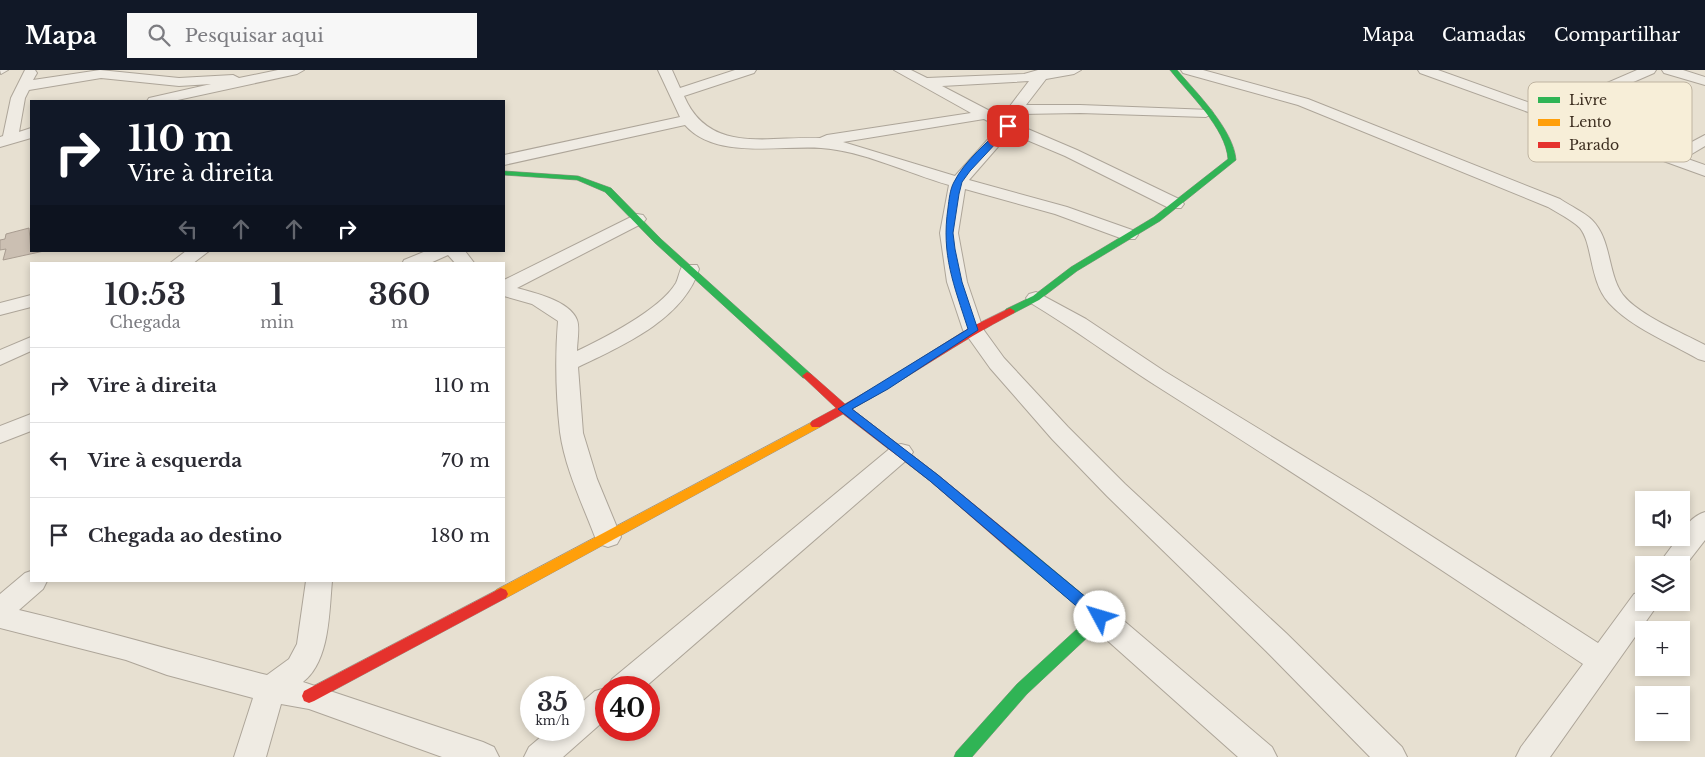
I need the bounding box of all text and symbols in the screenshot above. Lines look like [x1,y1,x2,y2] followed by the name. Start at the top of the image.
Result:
[127,13,477,58] search box
[25,21,97,50] text: Mapa
[145,21,173,49] icon: search
[185,24,324,47] text: Pesquisar aqui
[1362,24,1414,46] text: Mapa
[1442,24,1526,46] text: Camadas
[1554,24,1680,46] text: Compartilhar
[1528,82,1692,162] legend
[1569,91,1607,109] text: Livre
[987,105,1029,147] pin
[994,112,1022,140] icon: arrive
[1569,113,1611,131] text: Lento
[128,117,233,160] text: 110 m
[45,120,110,185] icon: right
[1569,136,1619,154] text: Parado
[128,160,273,187] text: Vire à direita
[174,215,202,243] icon: left
[227,215,255,243] icon: ahead
[280,215,308,243] icon: ahead
[333,215,361,243] icon: right
[105,276,186,313] text: 10:53
[271,276,284,313] text: 1
[368,276,430,313] text: 360
[110,312,181,332] text: Chegada
[260,312,294,332] text: min
[391,312,408,332] text: m
[45,371,73,399] icon: right
[88,374,217,397] text: Vire à direita
[434,374,490,397] text: 110 m
[45,446,73,474] icon: left
[88,449,242,472] text: Vire à esquerda
[441,449,490,472] text: 70 m
[1635,491,1690,741] map controls
[1635,491,1690,546] button: sound
[45,521,73,549] icon: arrive
[88,524,282,547] text: Chegada ao destino
[431,524,490,547] text: 180 m
[1635,556,1690,611] button: layers
[1073,590,1125,642] position arrow
[1635,621,1690,676] button: +
[595,676,660,741] speed limit sign: 40
[1635,686,1690,741] button: −
[537,687,568,718] text: 35
[535,713,570,728] text: km/h

